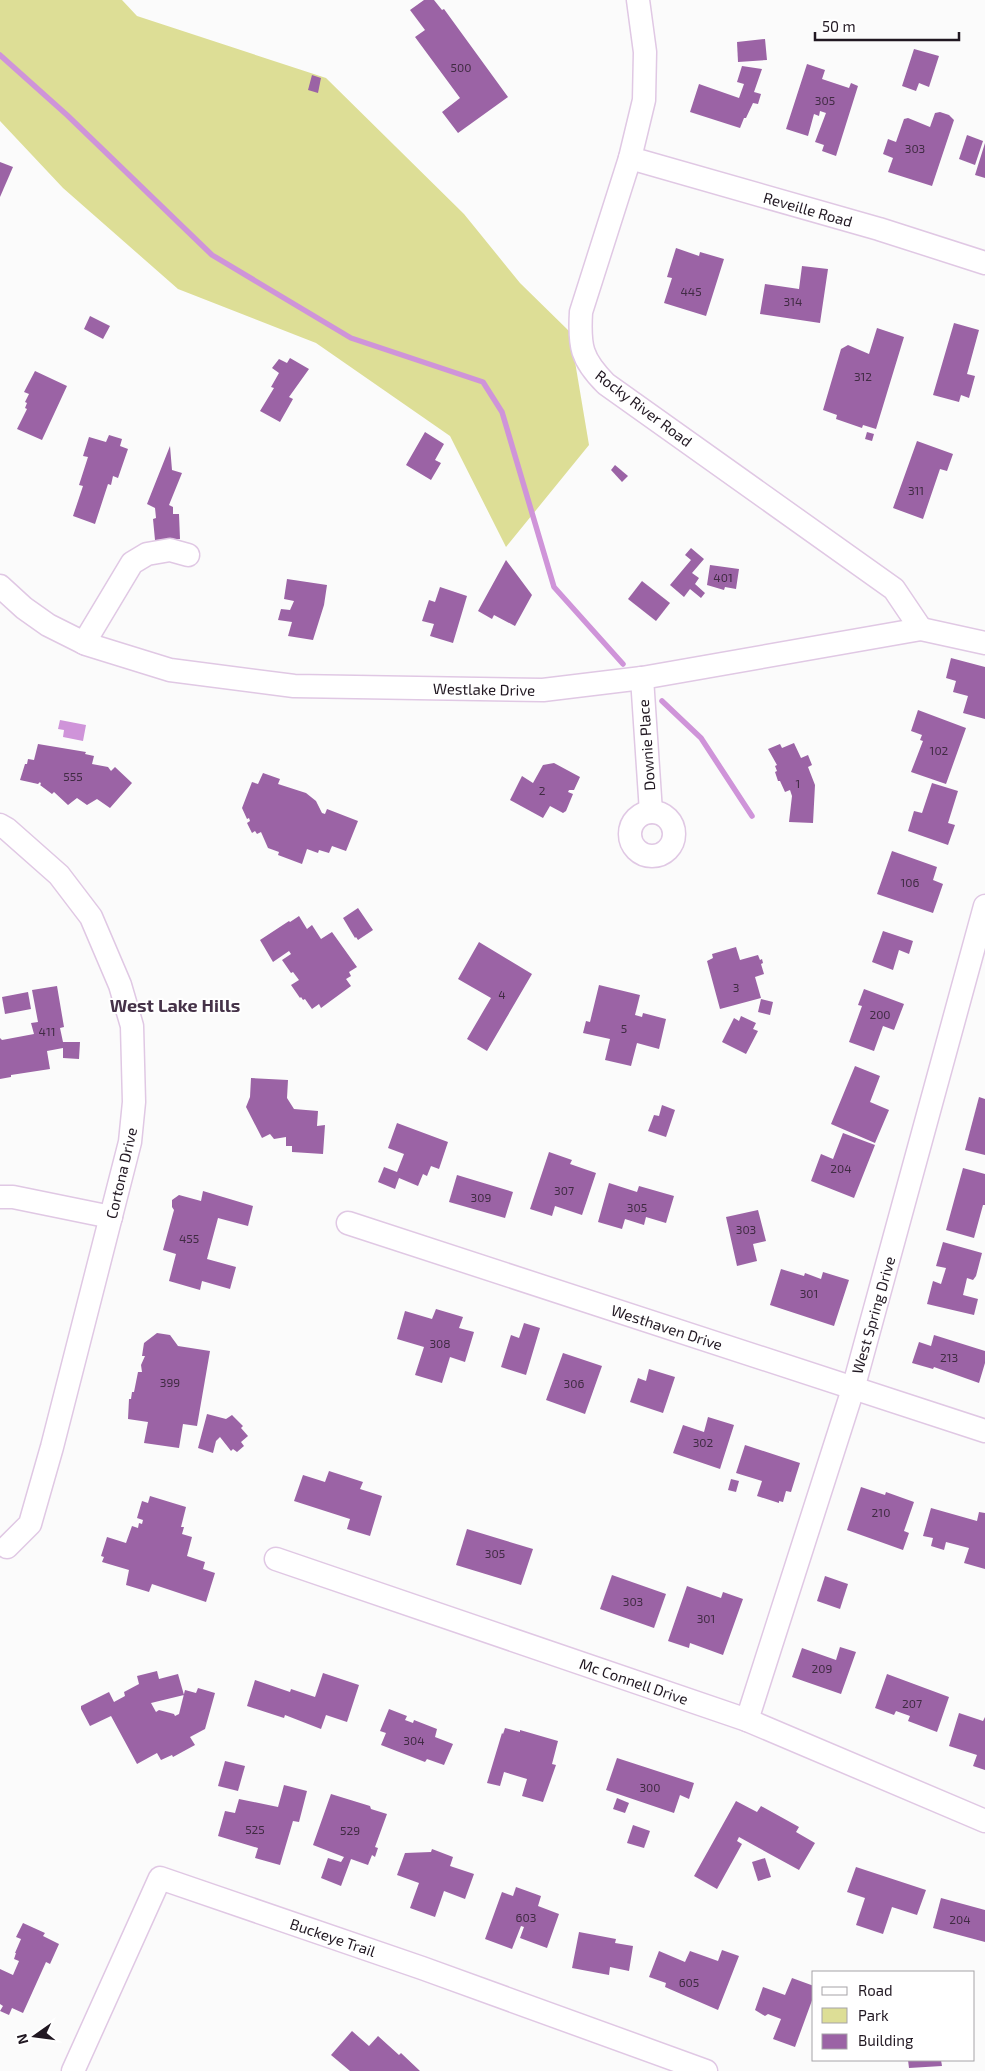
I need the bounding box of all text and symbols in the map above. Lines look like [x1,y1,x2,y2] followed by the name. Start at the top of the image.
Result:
[815,10,959,42] scale bar
[822,17,856,35] text: 50 m
[451,60,471,74] house number: 500
[815,93,835,107] house number: 305
[905,141,925,155] house number: 303
[761,188,855,230] street label: Reveille Road
[680,284,702,298] house number: 445
[784,294,802,308] house number: 314
[592,366,696,450] street label: Rocky River Road
[854,369,872,383] house number: 312
[908,483,924,497] house number: 311
[713,570,733,584] house number: 401
[433,679,535,699] street label: Westlake Drive
[634,699,658,791] street label: Downie Place
[930,743,949,757] house number: 102
[63,769,83,783] house number: 555
[796,776,800,790] house number: 1
[539,783,546,797] house number: 2
[901,875,920,889] house number: 106
[733,980,739,994] house number: 3
[498,987,506,1001] house number: 4
[110,994,240,1016] district label: West Lake Hills
[869,1007,891,1021] house number: 200
[621,1021,627,1035] house number: 5
[39,1024,55,1038] house number: 411
[102,1126,140,1220] street label: Cortona Drive
[830,1161,852,1175] house number: 204
[554,1183,574,1197] house number: 307
[471,1190,492,1204] house number: 309
[627,1200,647,1214] house number: 305
[736,1222,756,1236] house number: 303
[179,1231,199,1245] house number: 455
[848,1254,898,1376] street label: West Spring Drive
[800,1286,818,1300] house number: 301
[609,1301,725,1353] street label: Westhaven Drive
[429,1336,451,1350] house number: 308
[940,1350,958,1364] house number: 213
[160,1375,180,1389] house number: 399
[564,1376,585,1390] house number: 306
[693,1435,714,1449] house number: 302
[872,1505,890,1519] house number: 210
[485,1546,505,1560] house number: 305
[623,1594,643,1608] house number: 303
[697,1611,715,1625] house number: 301
[577,1654,691,1708] street label: Mc Connell Drive
[812,1661,833,1675] house number: 209
[902,1696,922,1710] house number: 207
[403,1733,425,1747] house number: 304
[639,1780,661,1794] house number: 300
[245,1822,265,1836] house number: 525
[340,1823,360,1837] house number: 529
[516,1910,536,1924] house number: 603
[949,1912,971,1926] house number: 204
[288,1914,379,1960] street label: Buckeye Trail
[812,1971,975,2061] legend
[679,1975,699,1989] house number: 605
[858,1981,893,1999] text: Road
[858,2006,889,2024] text: Park
[10,2011,60,2061] north arrow
[858,2031,914,2049] text: Building
[12,2032,31,2046] text: N

